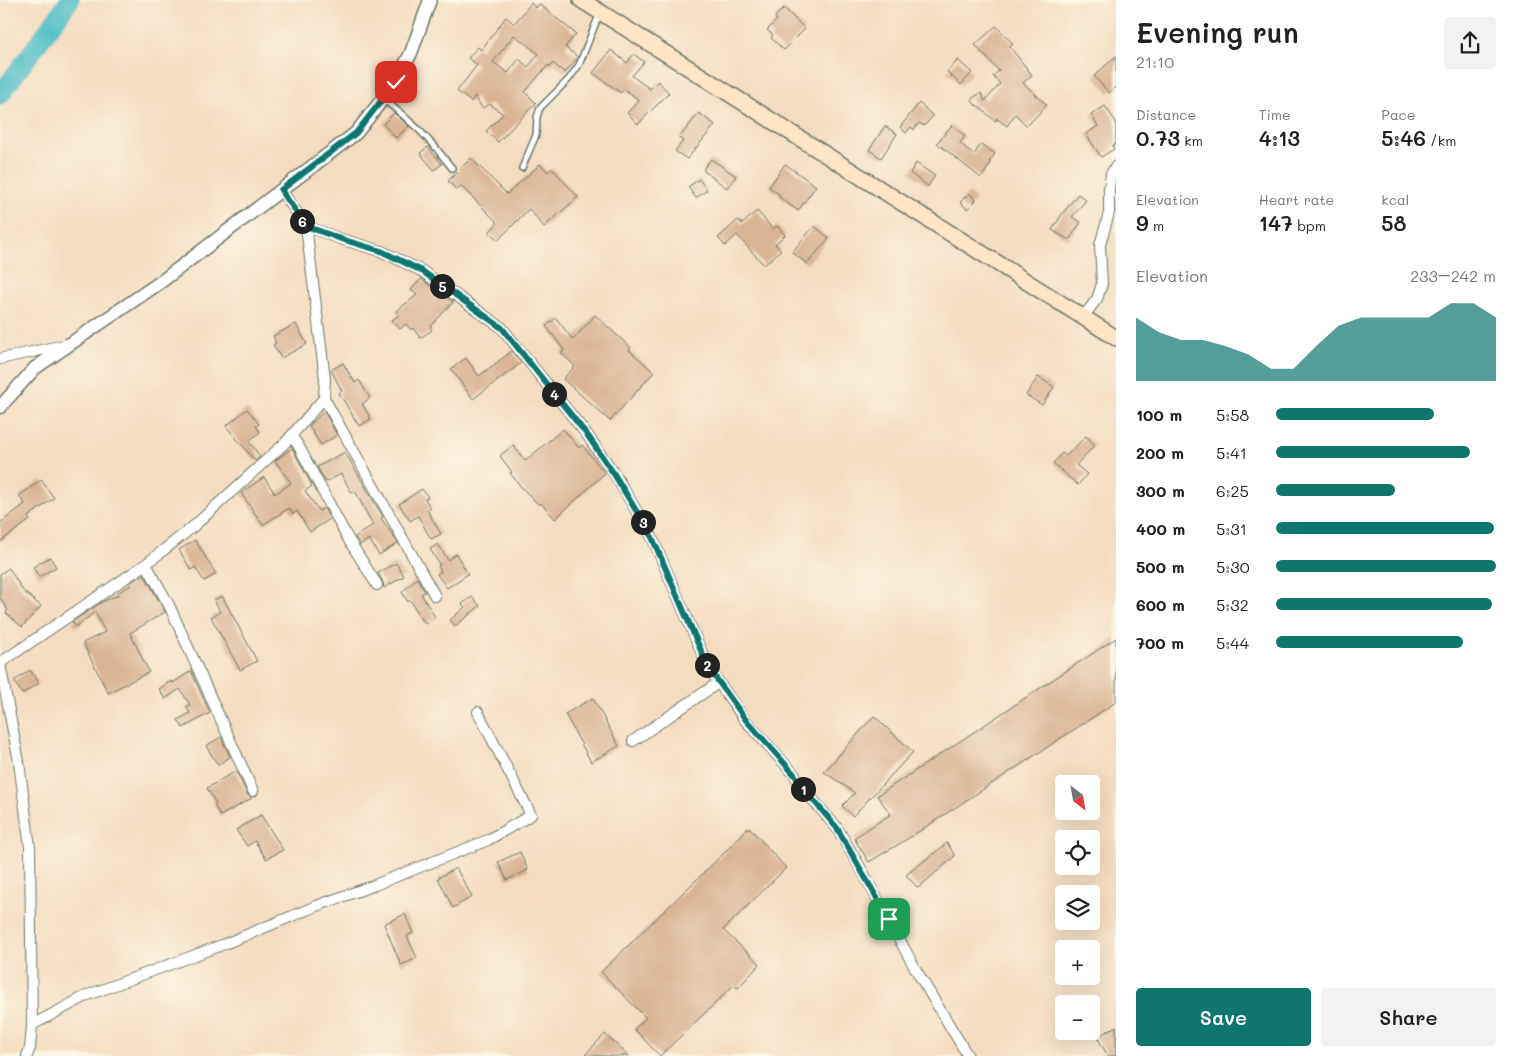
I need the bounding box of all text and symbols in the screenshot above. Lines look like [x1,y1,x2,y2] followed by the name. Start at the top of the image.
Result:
[1136,14,1299,50] text: Evening run
[1444,17,1496,69] button: share
[1136,51,1174,72] text: 21:10
[375,61,417,103] pin
[382,68,410,96] icon: check
[1136,105,1196,124] text: Distance
[1259,105,1291,124] text: Time
[1381,105,1416,124] text: Pace
[1136,124,1180,151] text: 0.73
[1259,124,1300,151] text: 4:13
[1381,124,1426,151] text: 5:46
[1180,131,1203,150] text: km
[1426,131,1456,150] text: /km
[1136,190,1199,209] text: Elevation
[1259,190,1334,209] text: Heart rate
[1381,190,1409,209] text: kcal
[290,208,314,234] pin: 6
[1136,209,1149,236] text: 9
[1259,209,1293,236] text: 147
[1381,209,1407,236] text: 58
[298,212,307,231] text: 6
[1149,216,1164,235] text: m
[1293,216,1326,235] text: bpm
[1136,265,1208,286] text: Elevation
[1410,265,1496,286] text: 233–242 m
[430,274,454,298] pin: 5
[438,277,447,296] text: 5
[542,382,566,406] pin: 4
[550,385,559,404] text: 4
[1136,404,1182,425] text: 100 m
[1216,404,1249,425] text: 5:58
[1136,442,1184,463] text: 200 m
[1216,442,1247,463] text: 5:41
[1136,480,1185,501] text: 300 m
[1216,480,1249,501] text: 6:25
[630,510,656,534] pin: 3
[639,513,648,532] text: 3
[1136,518,1185,539] text: 400 m
[1216,518,1247,539] text: 5:31
[1136,556,1184,577] text: 500 m
[1216,556,1250,577] text: 5:30
[1136,594,1185,615] text: 600 m
[1216,594,1249,615] text: 5:32
[1136,632,1184,653] text: 700 m
[1216,632,1249,653] text: 5:44
[694,652,720,678] pin: 2
[704,656,711,675] text: 2
[1055,775,1100,820] north arrow
[1055,775,1100,1040] map controls
[790,776,816,802] pin: 1
[800,780,807,799] text: 1
[1055,830,1100,875] button: locate
[1055,885,1100,930] button: layers
[868,898,910,940] pin
[875,905,903,933] icon: arrive
[1055,940,1100,985] button: +
[1136,988,1311,1046] button: Save
[1321,988,1496,1046] button: Share
[1055,995,1100,1040] button: −

